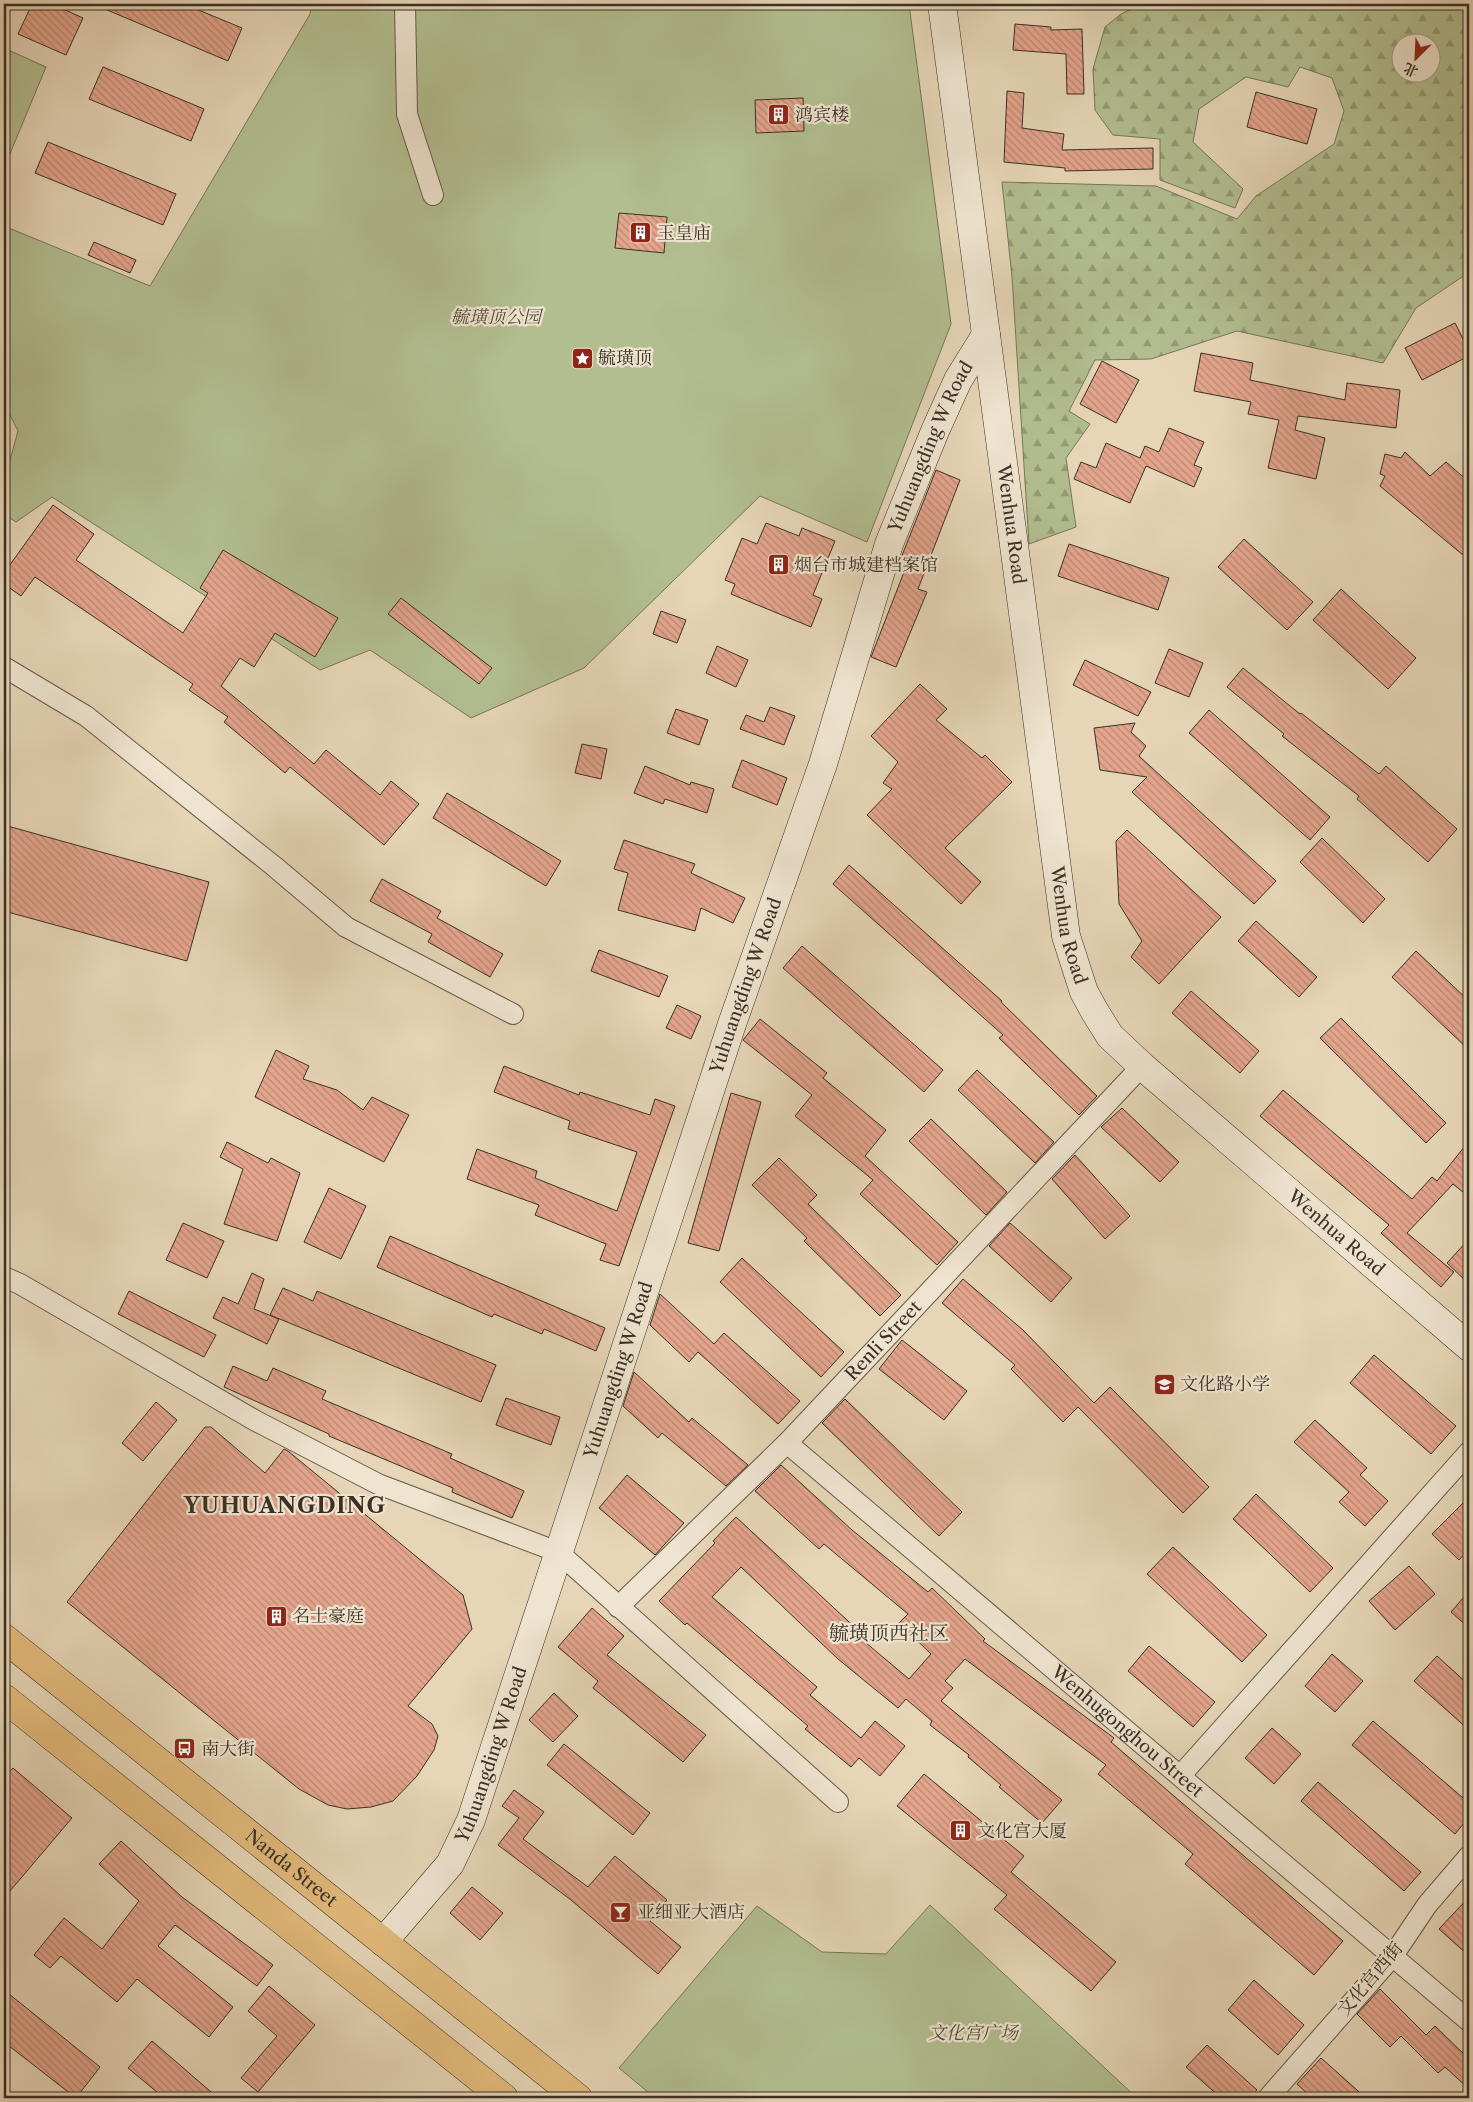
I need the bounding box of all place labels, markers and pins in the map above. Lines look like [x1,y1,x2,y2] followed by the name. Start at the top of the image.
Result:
[767,103,791,127] building icon: 鸿宾楼
[795,104,849,126] place label: 鸿宾楼
[629,221,653,245] building icon: 玉皇庙
[657,222,711,244] place label: 玉皇庙
[570,346,594,370] place icon: 毓璜顶
[598,347,652,369] place label: 毓璜顶
[766,553,790,577] building icon: 烟台市城建档案馆
[794,554,938,576] place label: 烟台市城建档案馆
[1152,1372,1176,1396] school or university icon: 文化路小学
[1180,1373,1270,1395] place label: 文化路小学
[264,1604,288,1628] building icon: 名士豪庭
[292,1605,364,1627] place label: 名士豪庭
[173,1737,197,1761] bus stop icon: 南大街
[201,1738,255,1760] place label: 南大街
[949,1819,973,1843] building icon: 文化宫大厦
[977,1820,1067,1842] place label: 文化宫大厦
[609,1900,633,1924] bar icon: 亚细亚大酒店
[637,1901,745,1923] place label: 亚细亚大酒店

